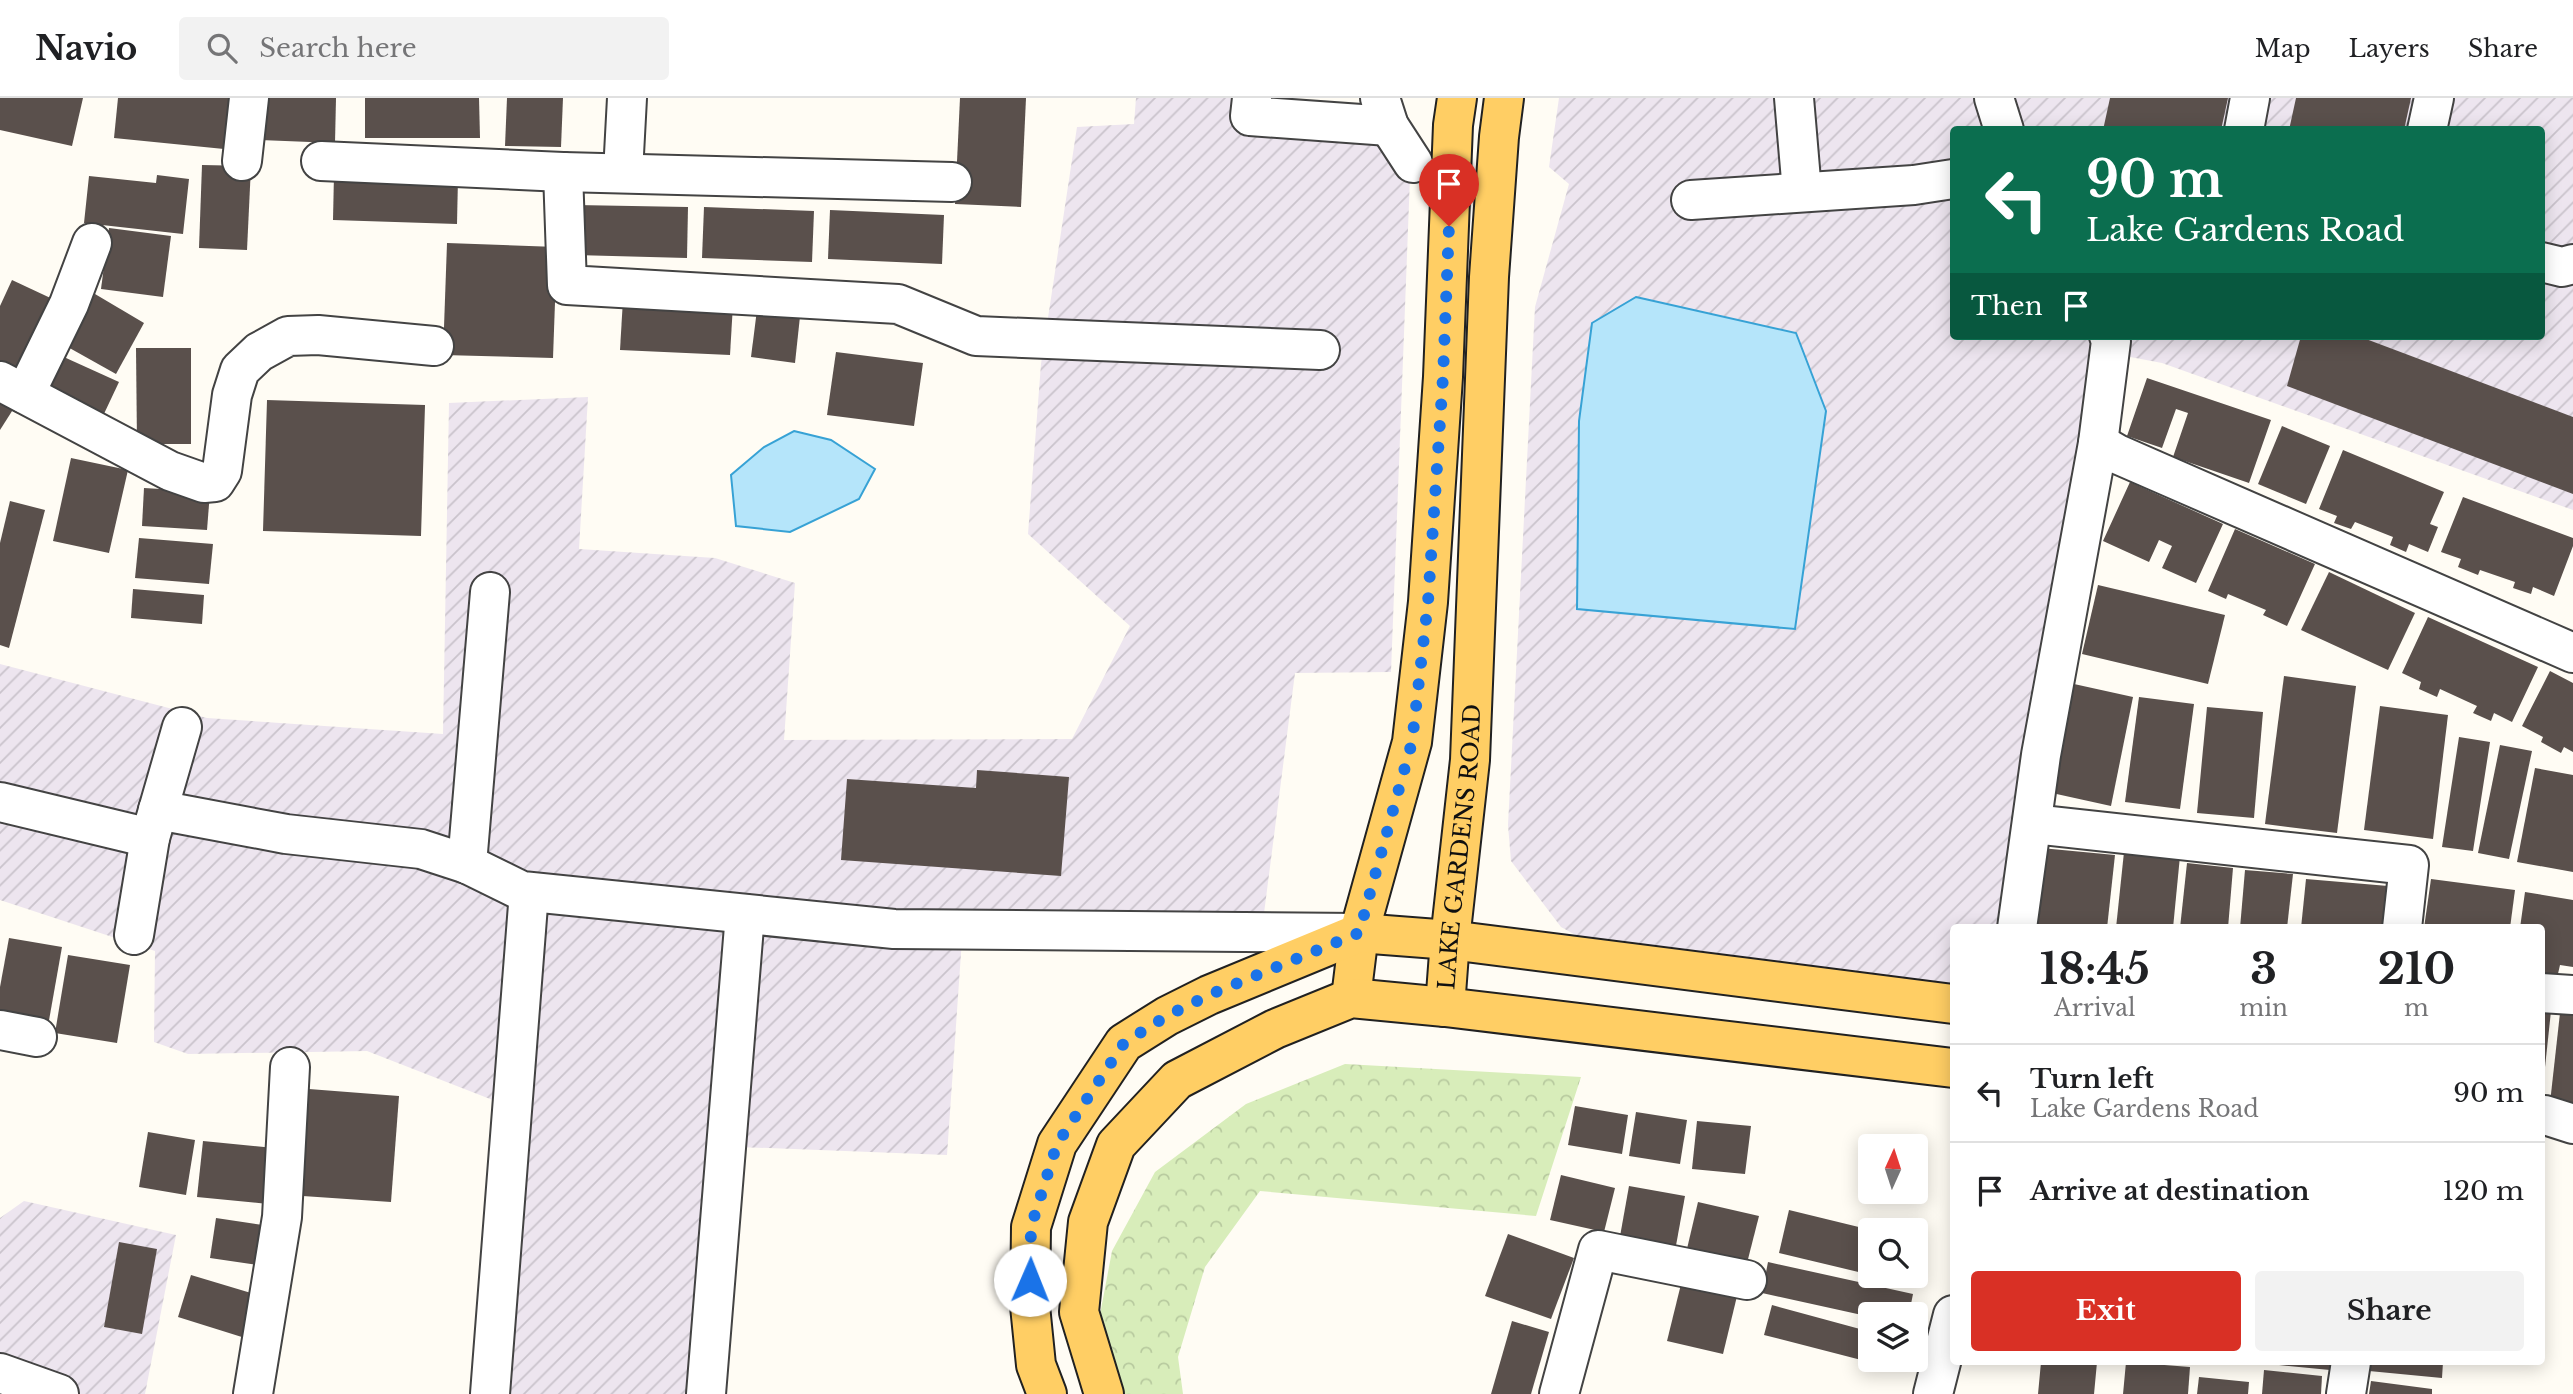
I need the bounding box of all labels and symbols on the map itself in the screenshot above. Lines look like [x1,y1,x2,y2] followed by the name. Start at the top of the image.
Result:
[1419,154,1479,226] pin
[1432,703,1486,991] street label: LAKE GARDENS ROAD
[1858,1134,1928,1204] north arrow
[993,1243,1067,1317] position arrow

